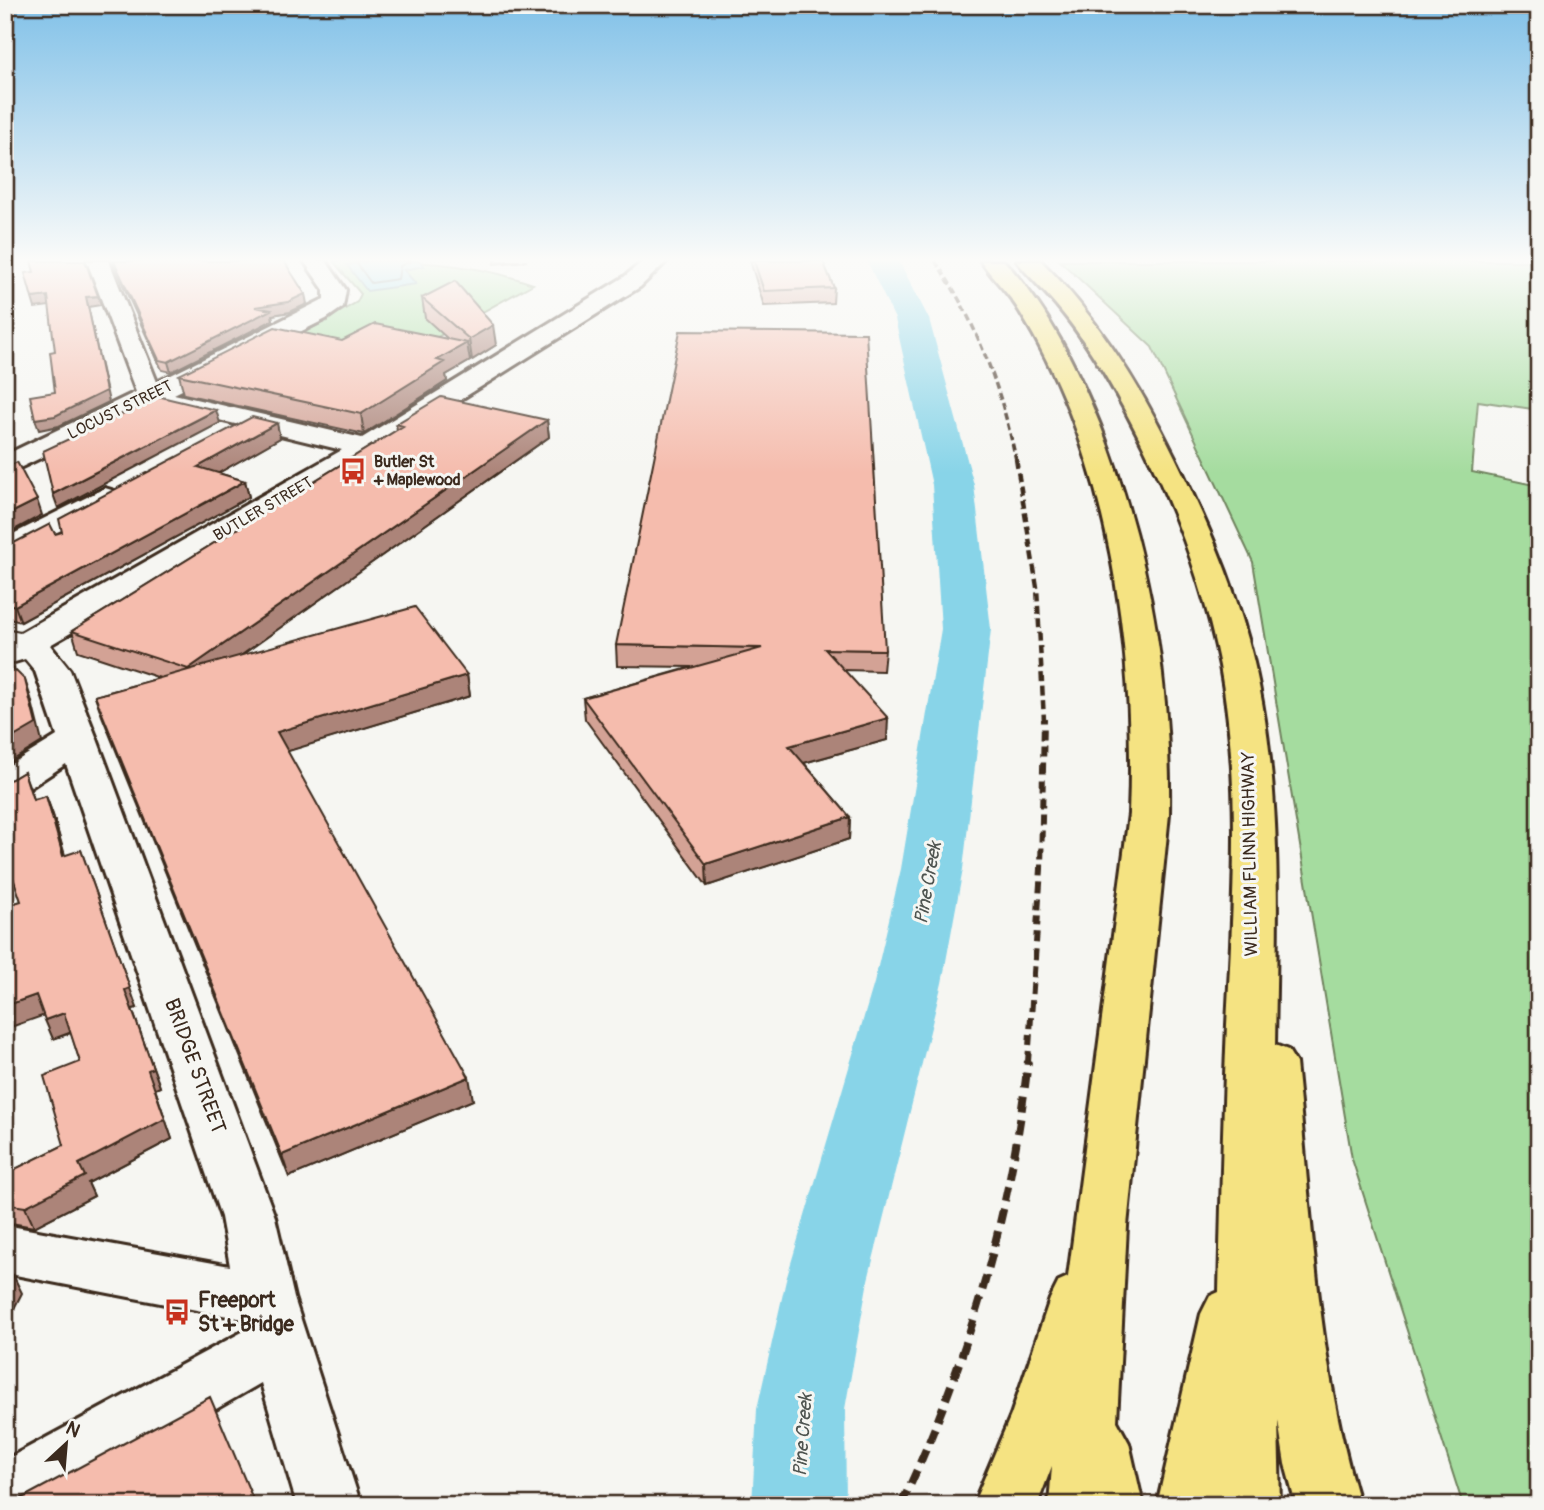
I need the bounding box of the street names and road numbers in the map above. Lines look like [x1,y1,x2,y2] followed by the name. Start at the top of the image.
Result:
[64,376,176,444] street label: LOCUST STREET
[210,472,316,546] street label: BUTLER STREET
[1237,751,1263,956] street label: WILLIAM FLINN HIGHWAY
[158,995,232,1138] street label: BRIDGE STREET

